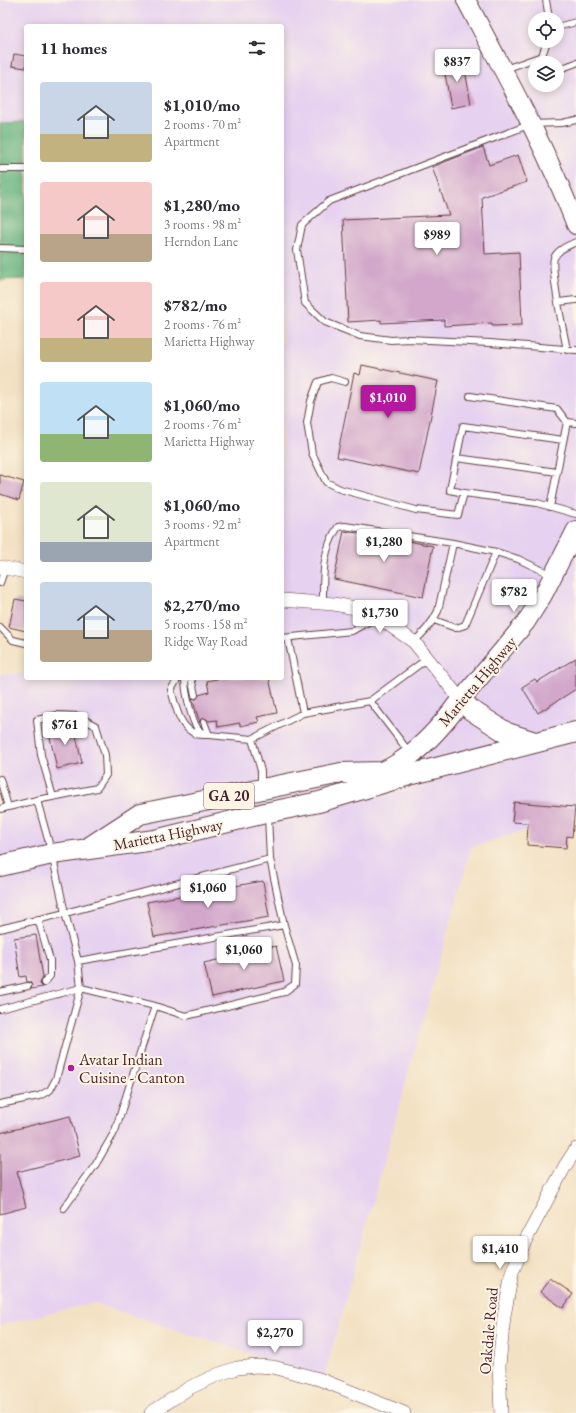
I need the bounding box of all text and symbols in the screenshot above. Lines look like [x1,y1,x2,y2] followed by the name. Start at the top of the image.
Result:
[528,12,564,92] map controls
[528,12,564,48] button: locate
[40,37,107,59] text: 11 homes
[246,37,268,59] icon: filters
[433,49,481,83] pin: $837
[444,53,470,70] text: $837
[528,56,564,92] button: layers
[164,94,240,116] text: $1,010/mo
[72,98,120,146] icon: home
[164,116,241,133] text: 2 rooms · 70 m²
[164,133,219,150] text: Apartment
[164,194,240,216] text: $1,280/mo
[72,198,120,246] icon: home
[164,216,241,233] text: 3 rooms · 98 m²
[413,222,461,256] pin: $989
[424,226,450,243] text: $989
[164,233,238,250] text: Herndon Lane
[164,294,227,316] text: $782/mo
[72,298,120,346] icon: home
[164,316,241,333] text: 2 rooms · 76 m²
[164,333,254,350] text: Marietta Highway
[355,385,421,419] pin: $1,010
[370,389,406,406] text: $1,010
[164,394,240,416] text: $1,060/mo
[72,398,120,446] icon: home
[164,416,241,433] text: 2 rooms · 76 m²
[164,433,254,450] text: Marietta Highway
[164,494,240,516] text: $1,060/mo
[72,498,120,546] icon: home
[164,516,241,533] text: 3 rooms · 92 m²
[351,529,417,563] pin: $1,280
[164,533,219,550] text: Apartment
[366,533,402,550] text: $1,280
[490,579,538,613] pin: $782
[501,583,527,600] text: $782
[164,594,240,616] text: $2,270/mo
[72,598,120,646] icon: home
[347,600,413,634] pin: $1,730
[362,604,398,621] text: $1,730
[164,616,248,633] text: 5 rooms · 158 m²
[434,631,522,731] street label: Marietta Highway
[164,633,248,650] text: Ridge Way Road
[41,712,89,746] pin: $761
[52,716,78,733] text: $761
[204,783,254,809] road number: GA 20
[111,813,226,855] street label: Marietta Highway
[175,875,241,909] pin: $1,060
[190,879,226,896] text: $1,060
[211,937,277,971] pin: $1,060
[226,941,262,958] text: $1,060
[78,1049,185,1088] place label: Avatar Indian Cuisine - Canton
[66,1063,76,1073] marker: Avatar Indian Cuisine - Canton
[467,1236,533,1270] pin: $1,410
[482,1240,518,1257] text: $1,410
[474,1286,503,1375] street label: Oakdale Road
[242,1320,308,1354] pin: $2,270
[257,1324,293,1341] text: $2,270

